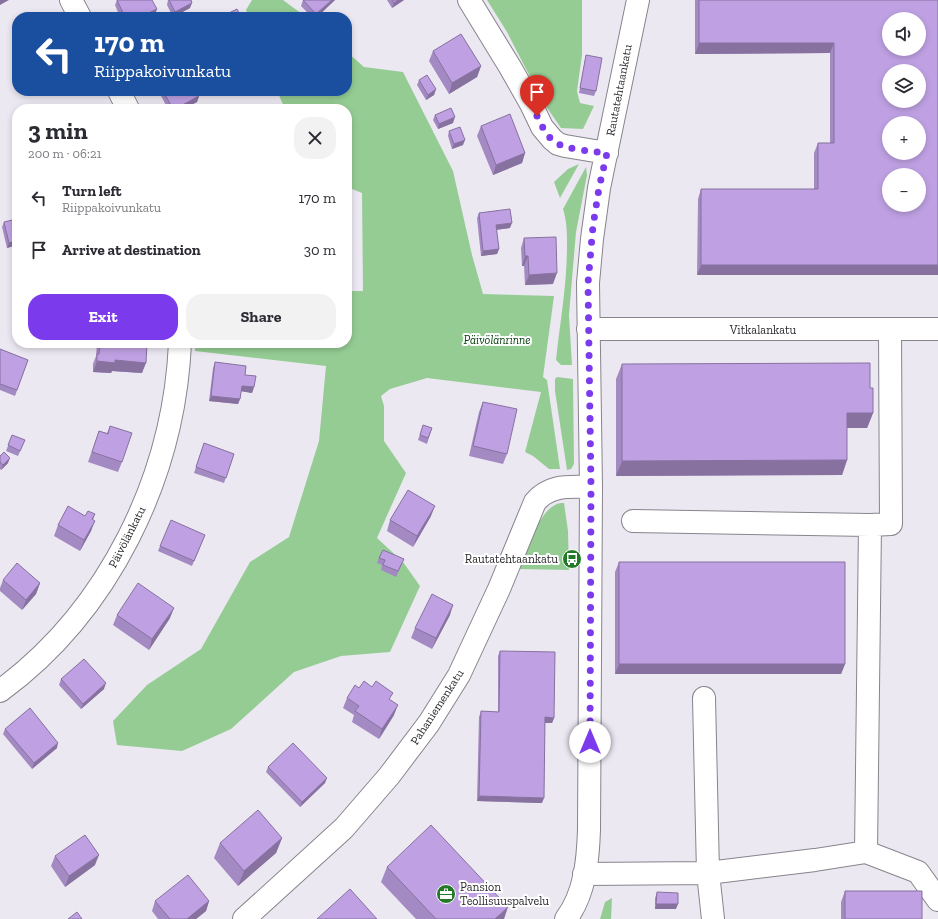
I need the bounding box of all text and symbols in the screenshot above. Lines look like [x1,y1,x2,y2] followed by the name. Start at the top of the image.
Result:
[882,12,926,212] map controls
[882,12,926,56] button: sound
[94,26,165,59] text: 170 m
[28,28,80,80] icon: left
[603,43,635,137] street label: Rautatehtaankatu
[94,60,231,82] text: Riippakoivunkatu
[882,64,926,108] button: layers
[520,75,554,116] pin
[526,81,548,103] icon: arrive
[28,116,88,145] text: 3 min
[882,116,926,160] button: +
[294,117,336,159] button: close
[28,146,102,161] text: 200 m · 06:21
[882,168,926,212] button: −
[62,182,122,200] text: Turn left
[28,187,50,209] icon: left
[298,189,336,207] text: 170 m
[62,200,161,215] text: Riippakoivunkatu
[28,239,50,261] icon: arrive
[62,241,201,259] text: Arrive at destination
[304,241,336,259] text: 30 m
[28,294,178,340] button: Exit
[186,294,336,340] button: Share
[729,323,797,337] street label: Vitkalankatu
[463,333,531,347] park label: Päivölänrinne
[106,504,149,570] street label: Päivölänkatu
[561,548,583,570] bus stop icon: Rautatehtaankatu
[465,552,558,566] place label: Rautatehtaankatu
[407,666,467,747] street label: Pahaniemenkatu
[569,721,611,763] position arrow
[460,880,549,908] place label: Pansion Teollisuuspalvelu
[435,883,457,905] office icon: Pansion Teollisuuspalvelu

